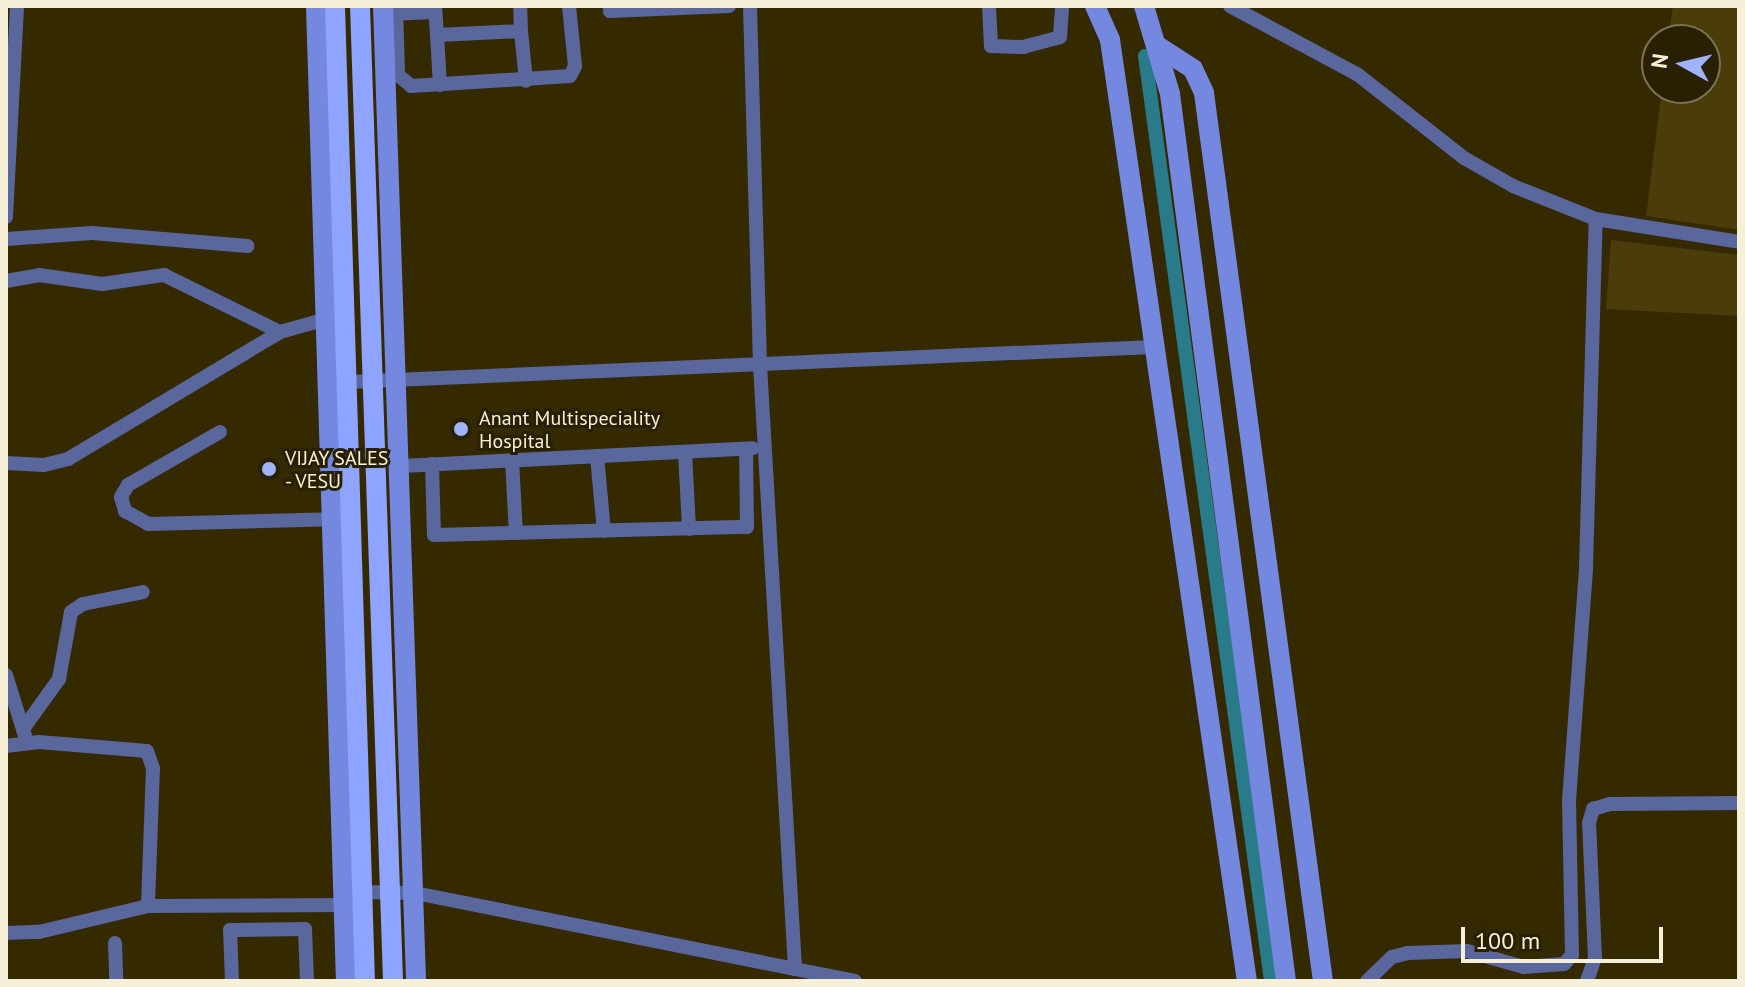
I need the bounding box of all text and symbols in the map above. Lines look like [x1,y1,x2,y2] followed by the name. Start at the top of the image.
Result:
[1641,24,1721,104] north arrow
[1644,52,1674,70] text: N
[479,406,660,453] place label: Anant Multispeciality Hospital
[450,418,472,440] marker: Anant Multispeciality Hospital
[285,446,389,493] place label: VIJAY SALES - VESU
[260,460,278,478] marker: VIJAY SALES - VESU
[1465,911,1667,961] scale bar
[1475,925,1540,956] text: 100 m

